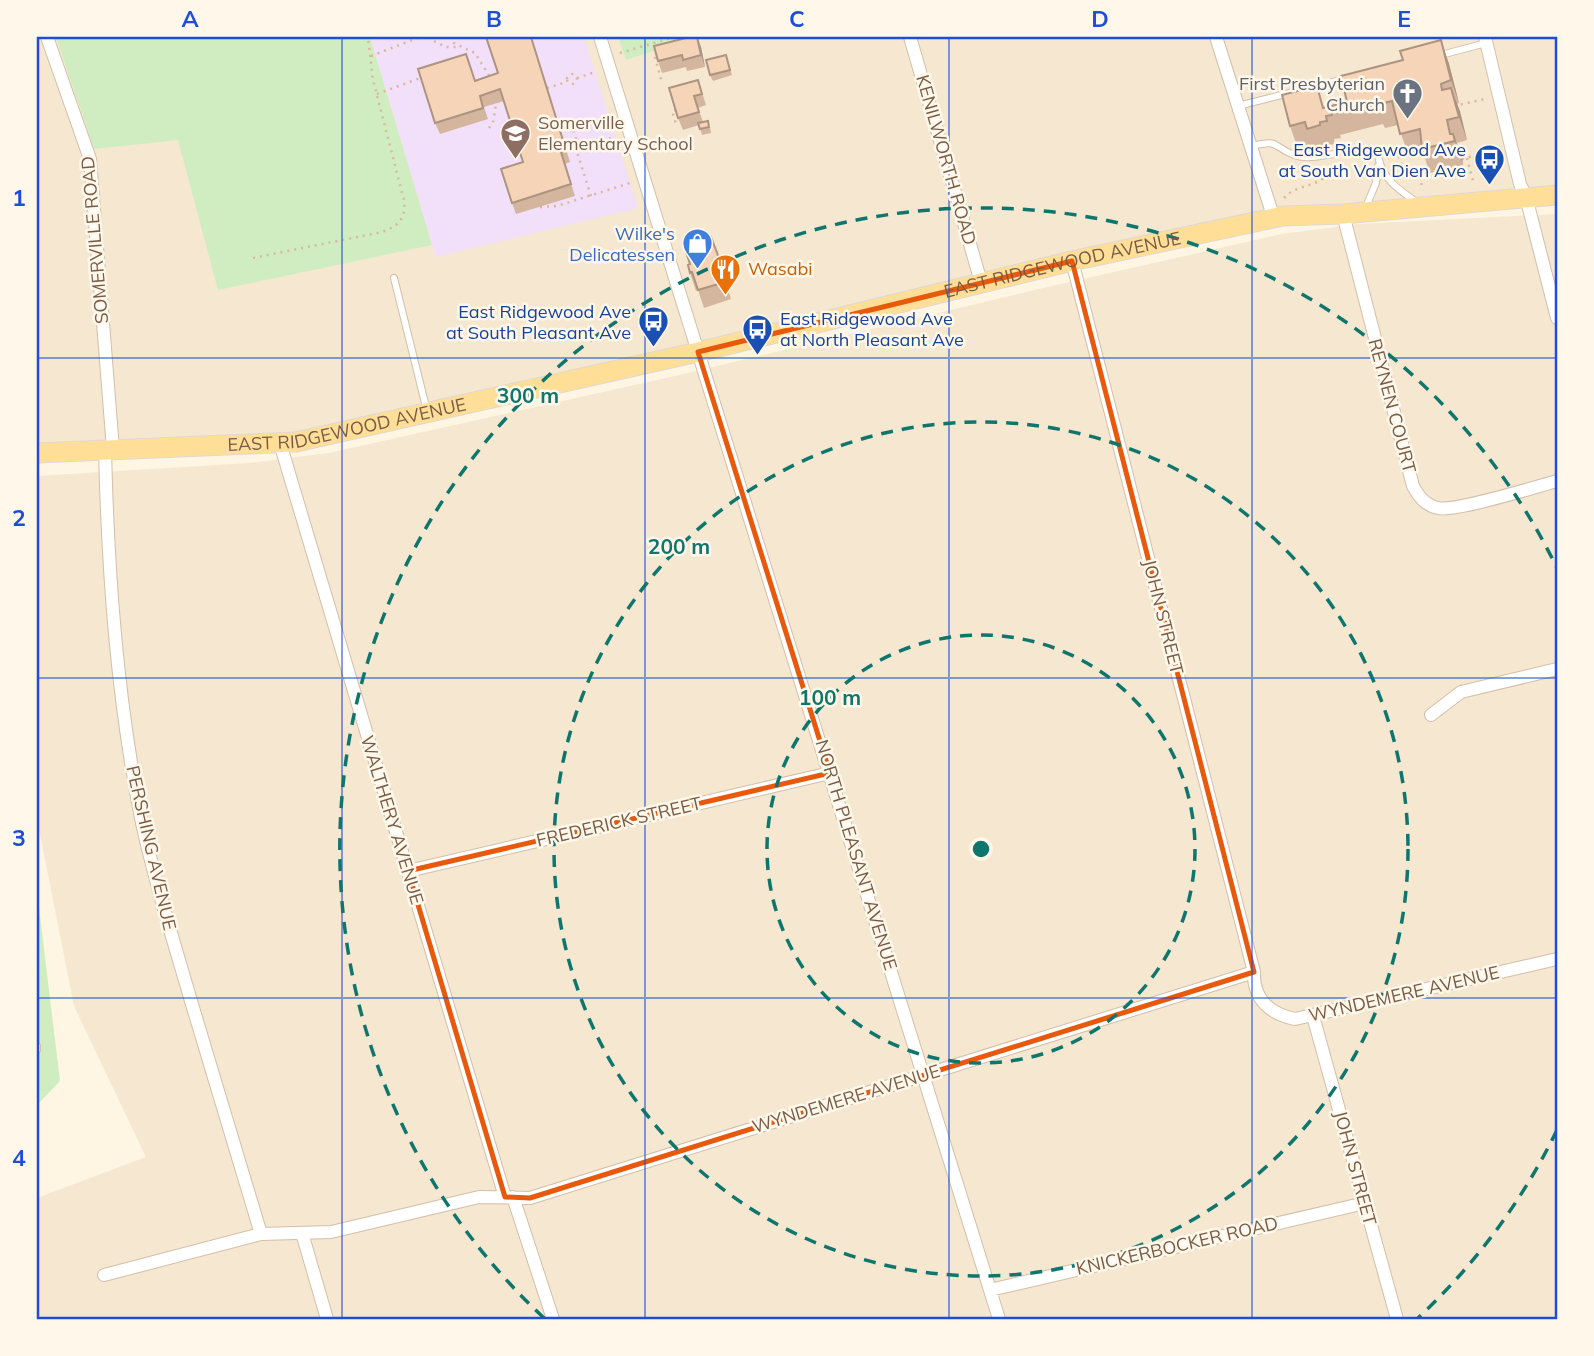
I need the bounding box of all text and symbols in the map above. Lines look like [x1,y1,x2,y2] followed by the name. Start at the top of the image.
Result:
[181,4,199,33] text: A
[486,4,502,33] text: B
[789,4,805,33] text: C
[1091,4,1109,33] text: D
[1397,4,1411,33] text: E
[911,72,982,248] street label: KENILWORTH ROAD
[1239,72,1385,116] place label: First Presbyterian Church
[1391,77,1425,121] church icon: First Presbyterian Church
[538,111,693,155] place label: Somerville Elementary School
[498,116,532,160] school or university icon: Somerville Elementary School
[1278,138,1466,182] place label: East Ridgewood Ave at South Van Dien Ave
[1472,143,1506,187] bus stop icon: East Ridgewood Ave at South Van Dien Ave
[76,155,113,325] street label: SOMERVILLE ROAD
[12,183,26,212] text: 1
[569,222,675,266] place label: Wilke's Delicatessen
[942,226,1183,303] street label: EAST RIDGEWOOD AVENUE
[681,227,715,271] shop icon: Wilke's Delicatessen
[708,252,742,296] restaurant icon: Wasabi
[748,257,813,280] place label: Wasabi
[446,300,631,344] place label: East Ridgewood Ave at South Pleasant Ave
[637,305,671,349] bus stop icon: East Ridgewood Ave at South Pleasant Ave
[780,307,964,351] place label: East Ridgewood Ave at North Pleasant Ave
[740,312,774,356] bus stop icon: East Ridgewood Ave at North Pleasant Ave
[1363,336,1422,476] street label: REYNEN COURT
[497,382,559,408] text: 300 m
[227,392,468,456] street label: EAST RIDGEWOOD AVENUE
[12,503,26,532] text: 2
[648,533,710,559] text: 200 m
[1138,557,1189,677] street label: JOHN STREET
[799,684,861,710] text: 100 m
[356,733,429,907] street label: WALTHERY AVENUE
[810,737,903,973] street label: NORTH PLEASANT AVENUE
[121,763,182,932] street label: PERSHING AVENUE
[534,791,704,852] street label: FREDERICK STREET
[12,823,26,852] text: 3
[969,837,993,861] centre of rings
[1306,960,1502,1027] street label: WYNDEMERE AVENUE
[749,1059,943,1138] street label: WYNDEMERE AVENUE
[1329,1108,1382,1228] street label: JOHN STREET
[12,1143,26,1172] text: 4
[1074,1211,1280,1280] street label: KNICKERBOCKER ROAD

